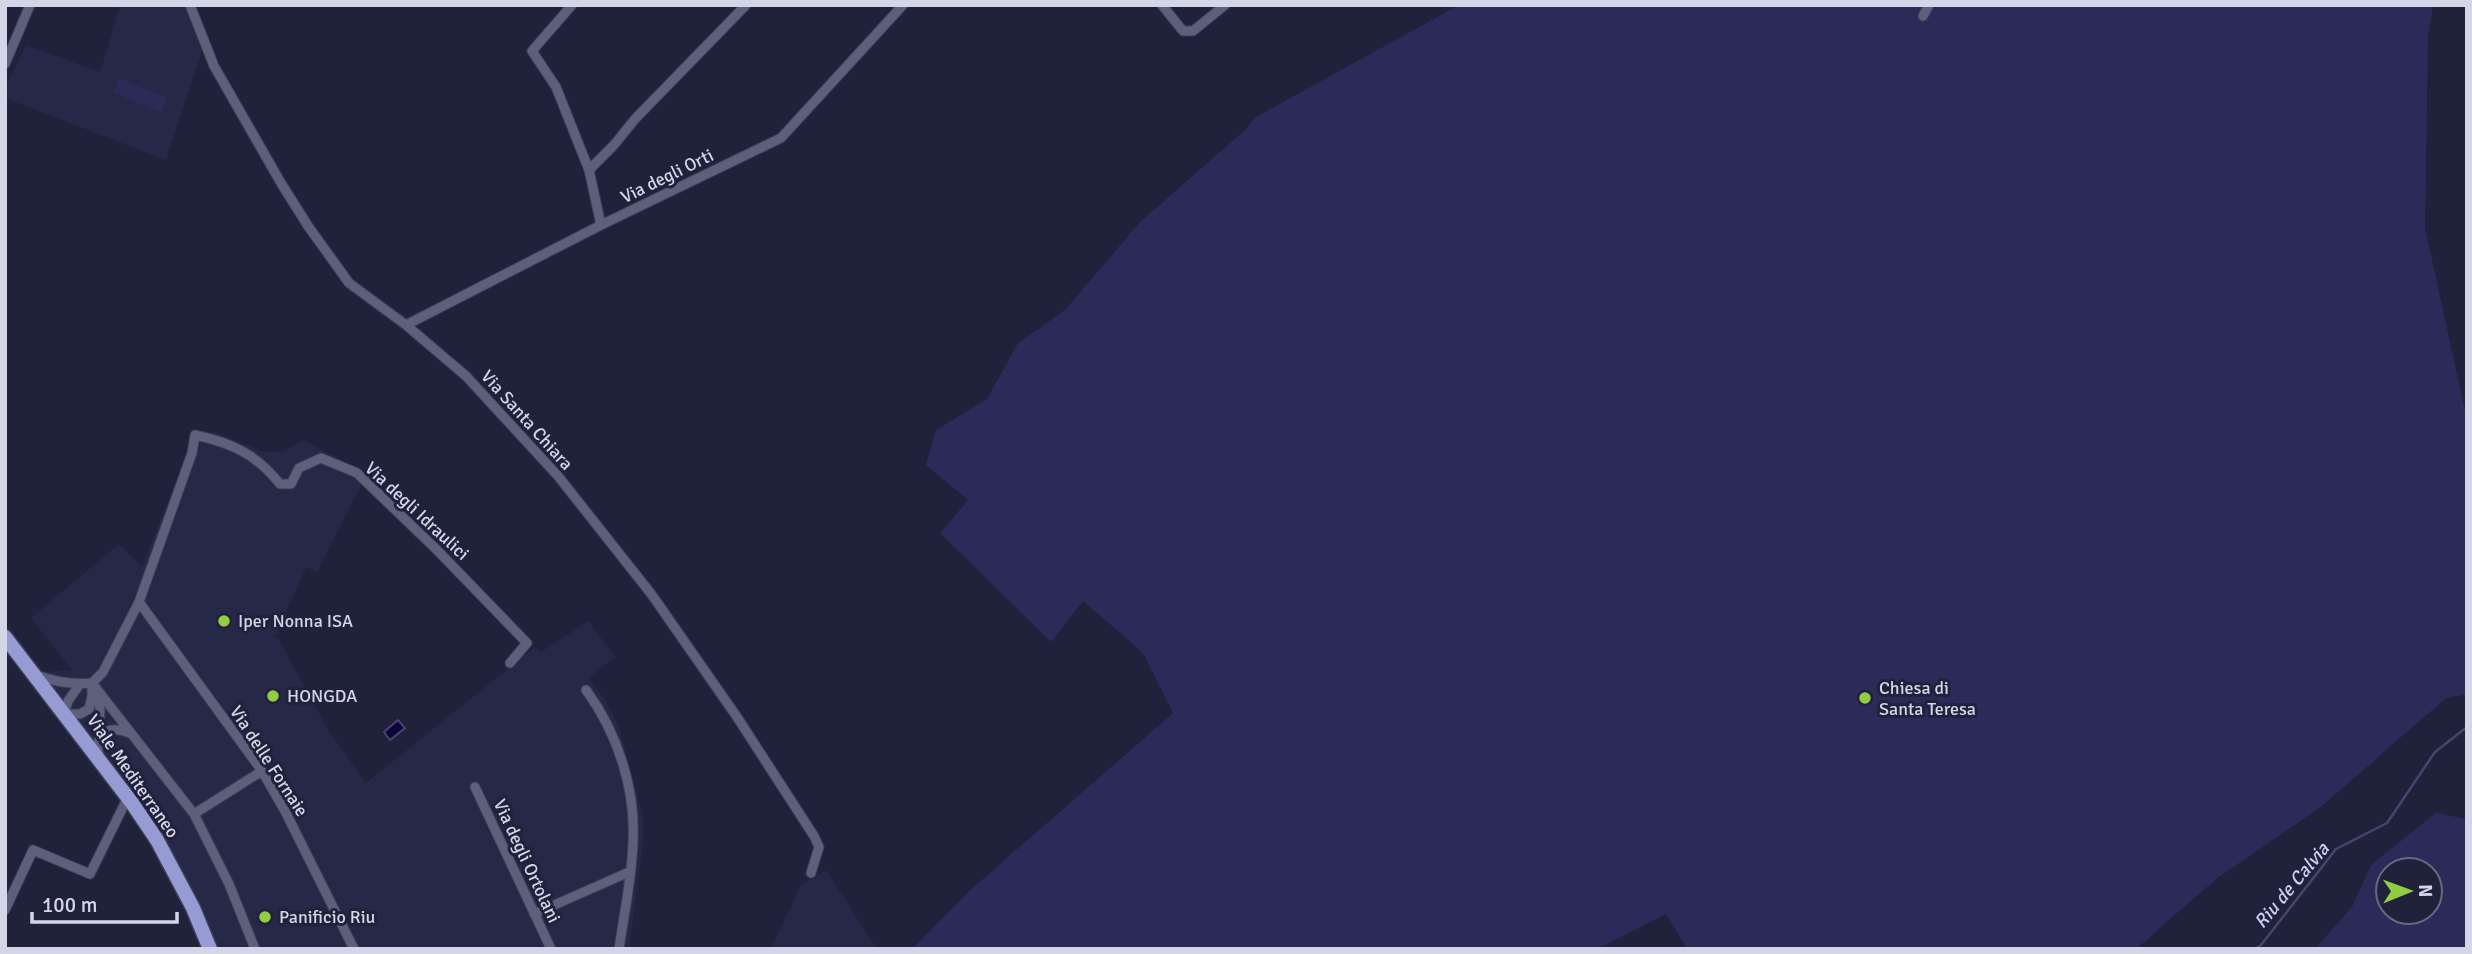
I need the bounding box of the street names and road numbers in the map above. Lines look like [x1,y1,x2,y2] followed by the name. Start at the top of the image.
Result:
[617,144,717,208] street label: Via degli Orti
[476,365,578,475] street label: Via Santa Chiara
[360,457,474,565] street label: Via degli Idraulici
[225,701,313,821] street label: Via delle Fornaie
[82,710,184,842] street label: Viale Mediterraneo
[489,796,565,926] street label: Via degli Ortolani

